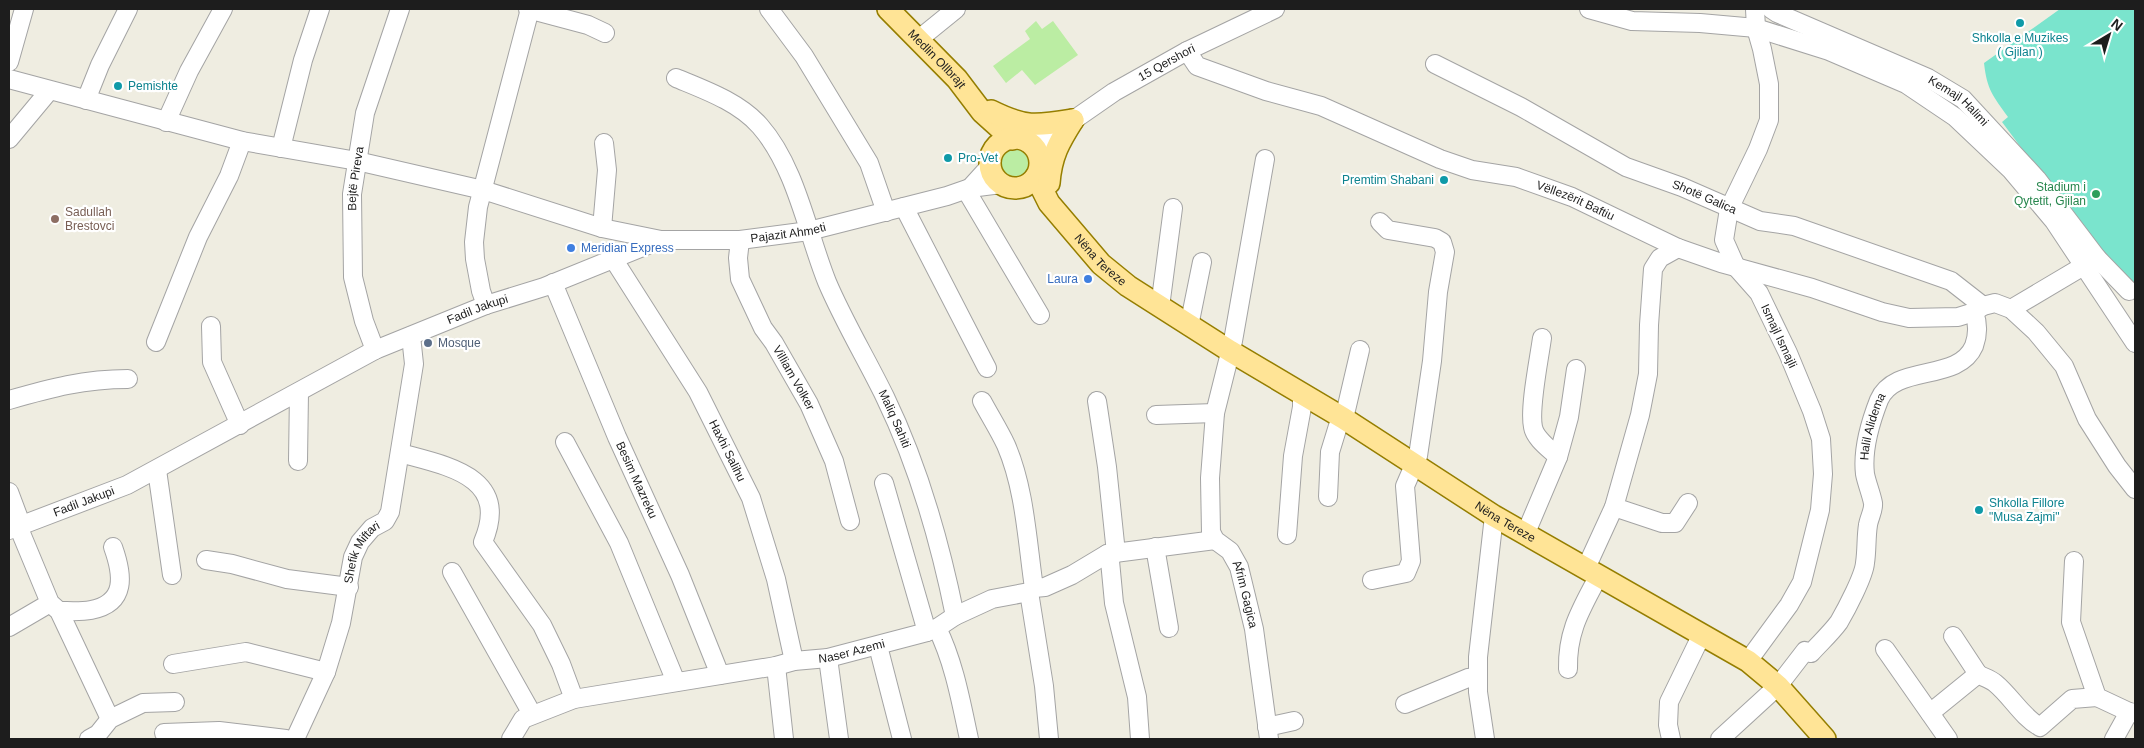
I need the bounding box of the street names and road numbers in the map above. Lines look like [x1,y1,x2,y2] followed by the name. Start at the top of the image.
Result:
[905,27,969,92] street label: Medlin Ollbrajt
[1136,41,1197,84] street label: 15 Qershori
[1926,73,1991,129] street label: Kemajl Halimi
[345,145,367,211] street label: Bejtë Pireva
[1670,177,1739,217] street label: Shotë Galica
[1535,178,1617,223] street label: Vëllezërit Baftiu
[750,220,827,246] street label: Pajazit Ahmeti
[1072,231,1129,289] street label: Nëna Tereze
[445,292,510,327] street label: Fadil Jakupi
[1758,302,1800,370] street label: Ismajl Ismajli
[770,343,818,412] street label: Villiam Volker
[875,387,913,450] street label: Maliq Sahiti
[1857,390,1889,461] street label: Halil Alidema
[706,417,749,484] street label: Haxhi Salihu
[613,439,660,521] street label: Besim Mazreku
[51,484,116,519] street label: Fadil Jakupi
[1472,499,1538,545] street label: Nëna Tereze
[341,518,382,585] street label: Shefik Miftari
[1230,558,1261,630] street label: Afrim Gagica
[818,636,886,666] street label: Naser Azemi

